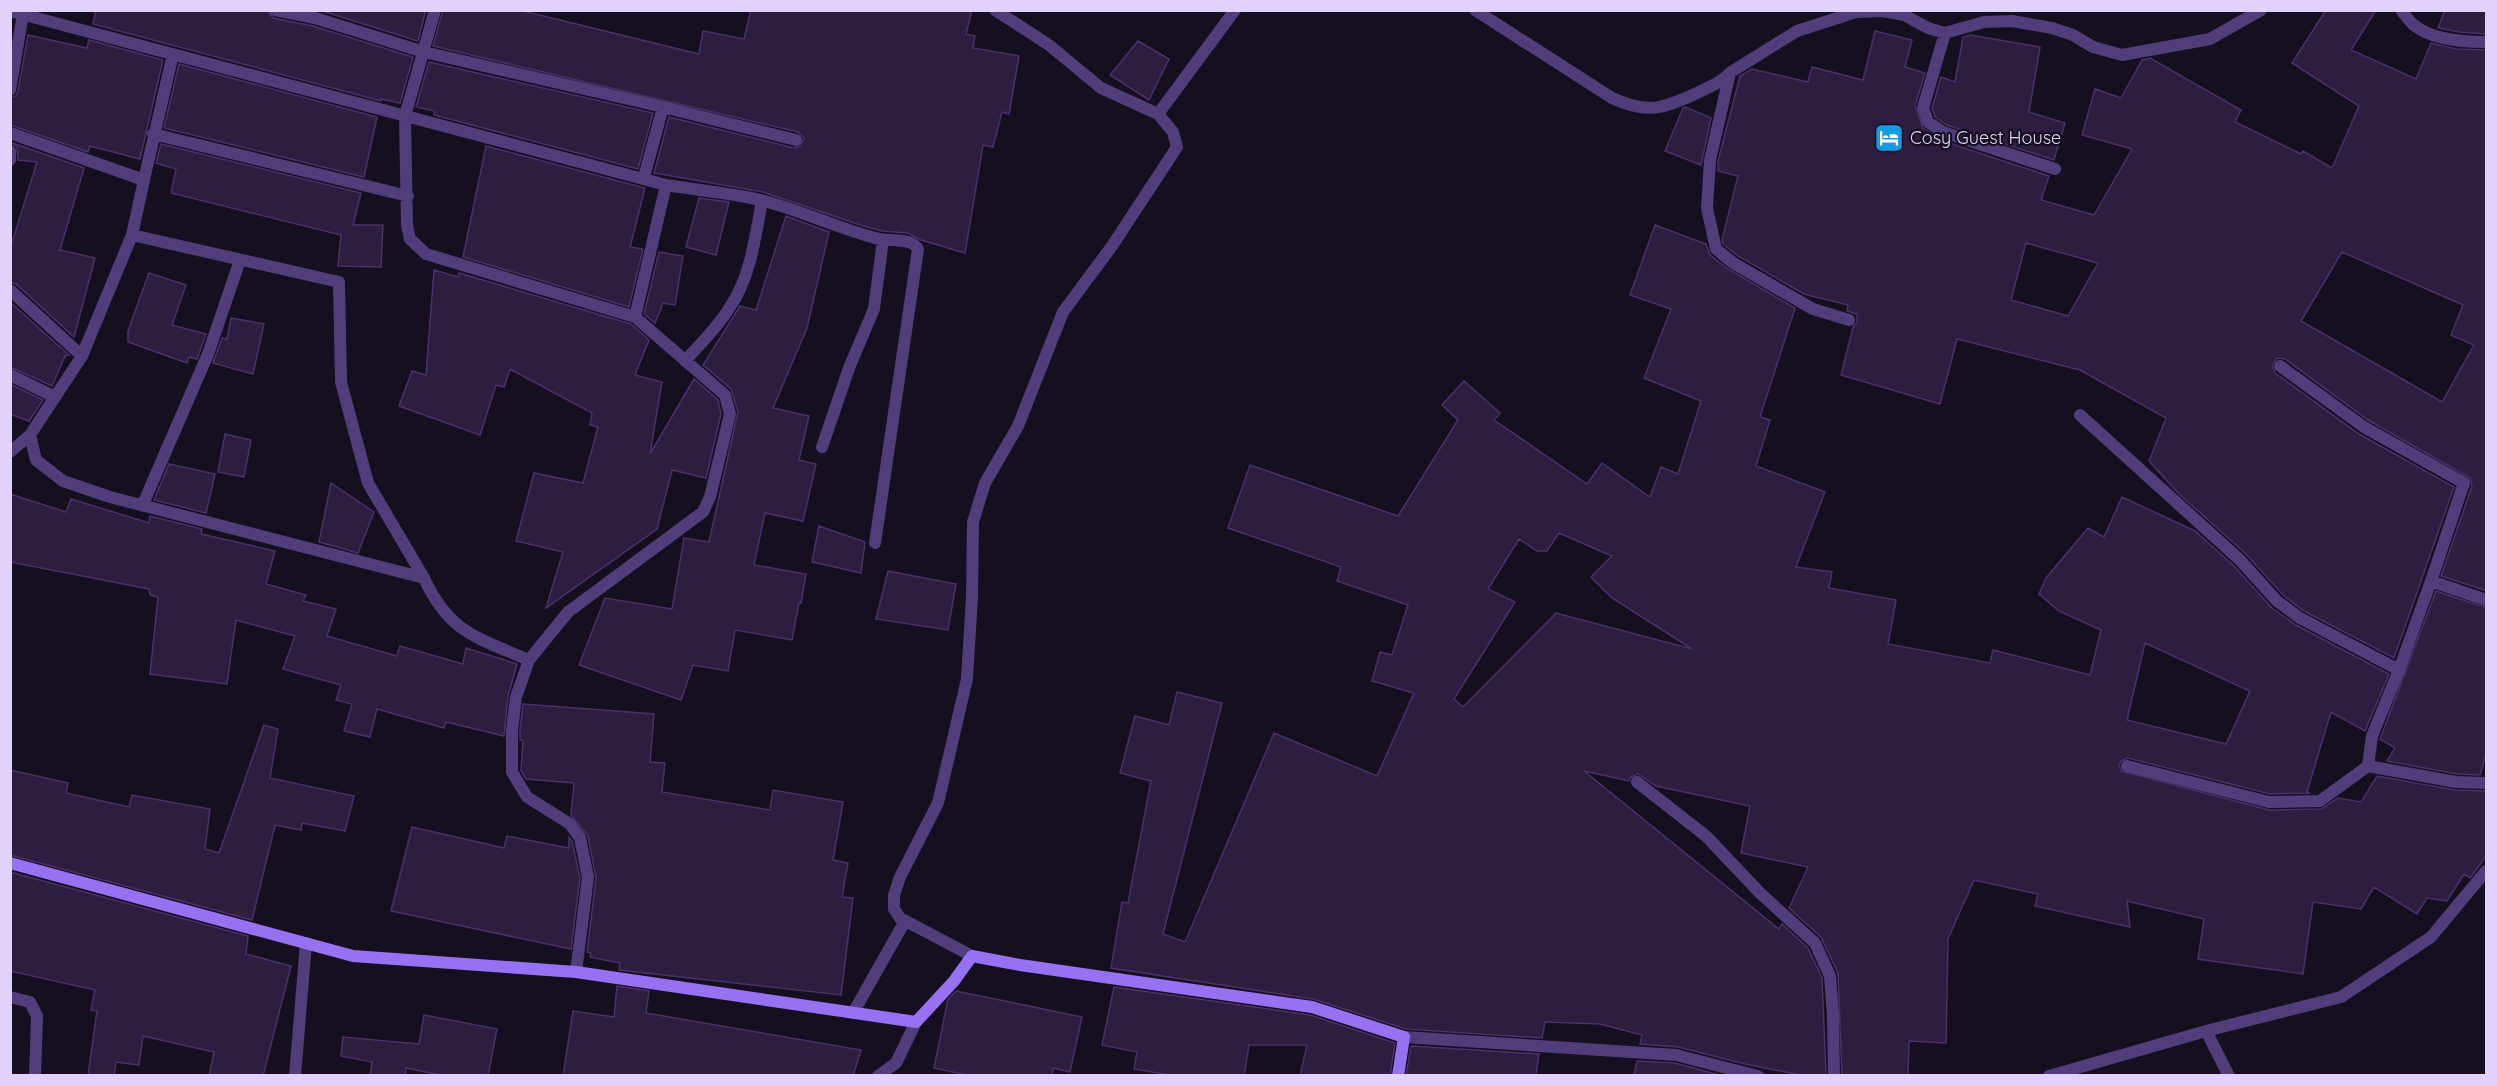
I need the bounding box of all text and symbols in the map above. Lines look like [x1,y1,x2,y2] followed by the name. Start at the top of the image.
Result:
[1873,122,1905,154] hotel icon: Cosy Guest House
[1910,126,2061,149] place label: Cosy Guest House

